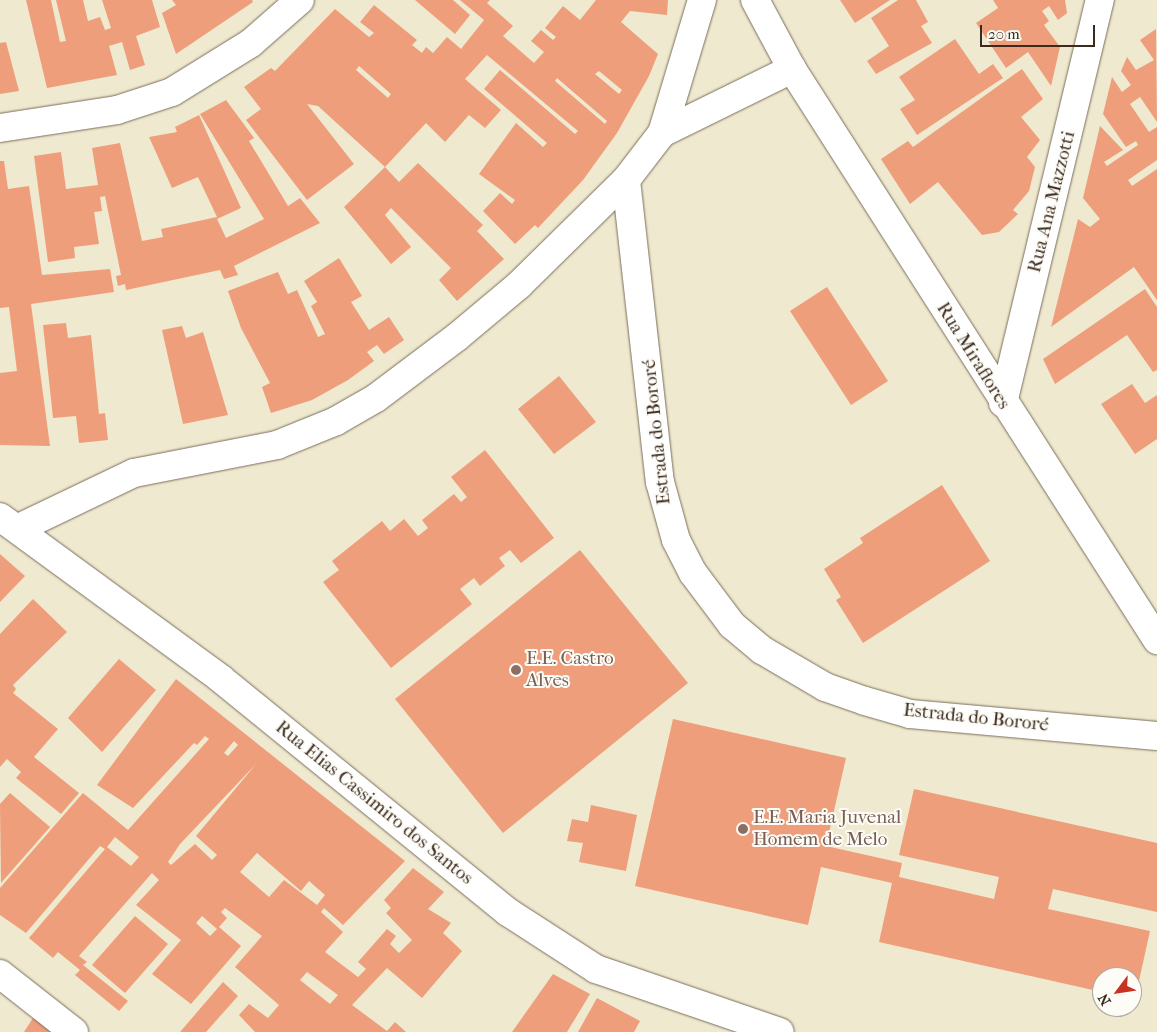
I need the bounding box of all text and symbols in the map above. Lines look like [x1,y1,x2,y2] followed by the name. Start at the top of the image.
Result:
[982,15,1097,47] scale bar
[988,25,1020,43] text: 20 m
[1023,129,1081,275] street label: Rua Ana Mazzotti
[931,298,1015,414] street label: Rua Miraflores
[638,358,676,506] street label: Estrada do Bororé
[526,648,614,692] place label: E.E. Castro Alves
[510,664,522,676] marker: E.E. Castro Alves
[902,699,1050,737] street label: Estrada do Bororé
[271,716,477,890] street label: Rua Elias Cassimiro dos Santos
[753,807,901,851] place label: E.E. Maria Juvenal Homem de Melo
[737,823,749,835] marker: E.E. Maria Juvenal Homem de Melo
[1092,967,1142,1017] north arrow
[1095,991,1115,1008] text: N

